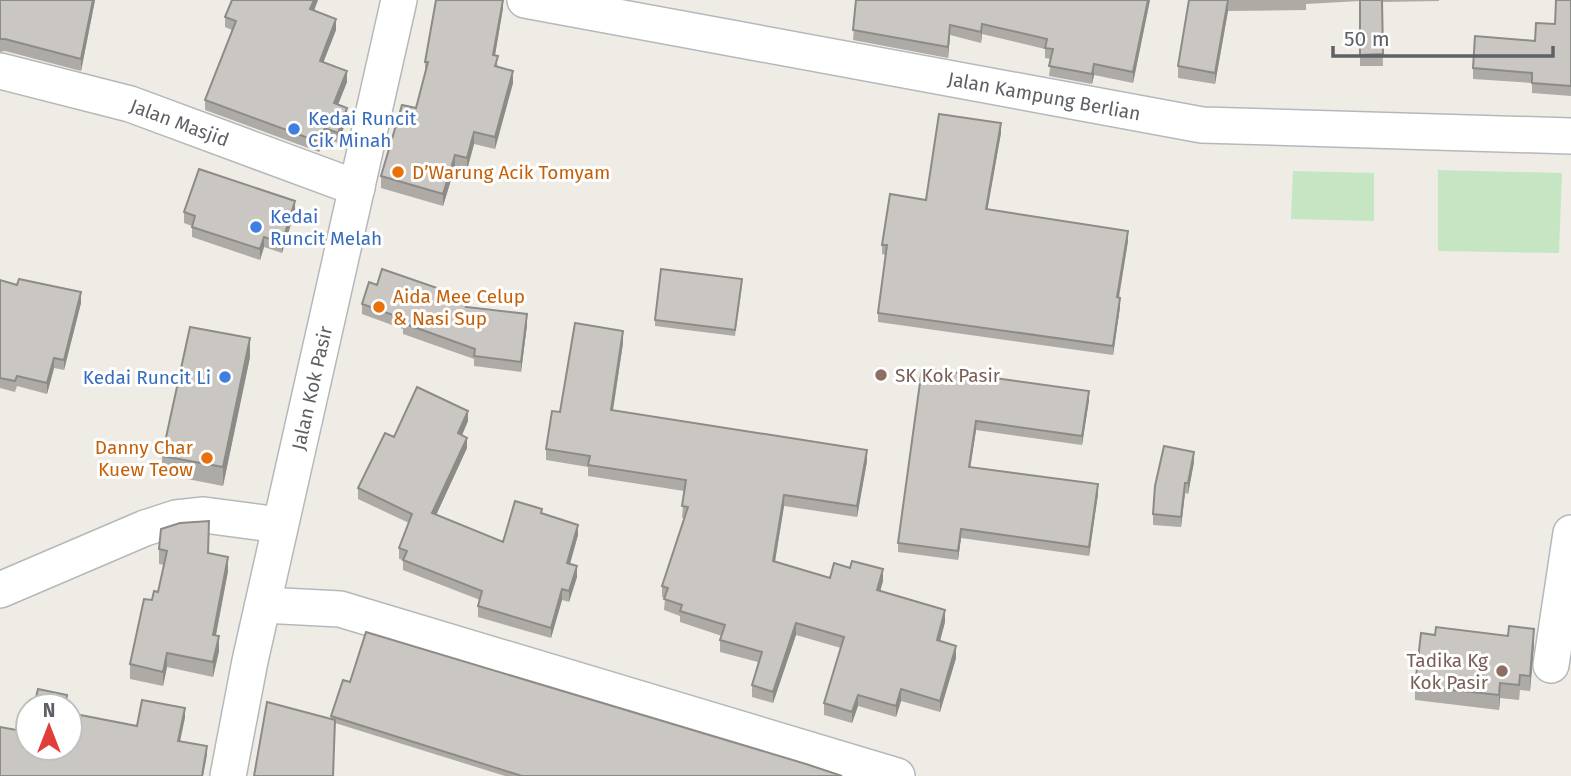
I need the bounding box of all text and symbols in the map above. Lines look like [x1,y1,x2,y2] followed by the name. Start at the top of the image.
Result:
[1333,14,1554,58] scale bar
[1344,26,1390,52] text: 50 m
[946,67,1143,125] street label: Jalan Kampung Berlian
[127,94,232,151] street label: Jalan Masjid
[308,107,416,152] place label: Kedai Runcit Cik Minah
[286,121,302,137] marker: Kedai Runcit Cik Minah
[412,161,610,184] place label: D’Warung Acik Tomyam
[390,164,406,180] marker: D’Warung Acik Tomyam
[270,205,382,250] place label: Kedai Runcit Melah
[248,219,264,235] marker: Kedai Runcit Melah
[393,285,525,330] place label: Aida Mee Celup & Nasi Sup
[371,299,387,315] marker: Aida Mee Celup & Nasi Sup
[286,323,337,452] street label: Jalan Kok Pasir
[895,364,1001,387] place label: SK Kok Pasir
[83,366,211,389] place label: Kedai Runcit Li
[873,367,889,383] marker: SK Kok Pasir
[217,369,233,385] marker: Kedai Runcit Li
[95,436,194,481] place label: Danny Char Kuew Teow
[199,450,215,466] marker: Danny Char Kuew Teow
[1406,649,1489,694] place label: Tadika Kg Kok Pasir
[1494,663,1510,679] marker: Tadika Kg Kok Pasir
[14,692,84,762] north arrow
[43,699,55,722] text: N

